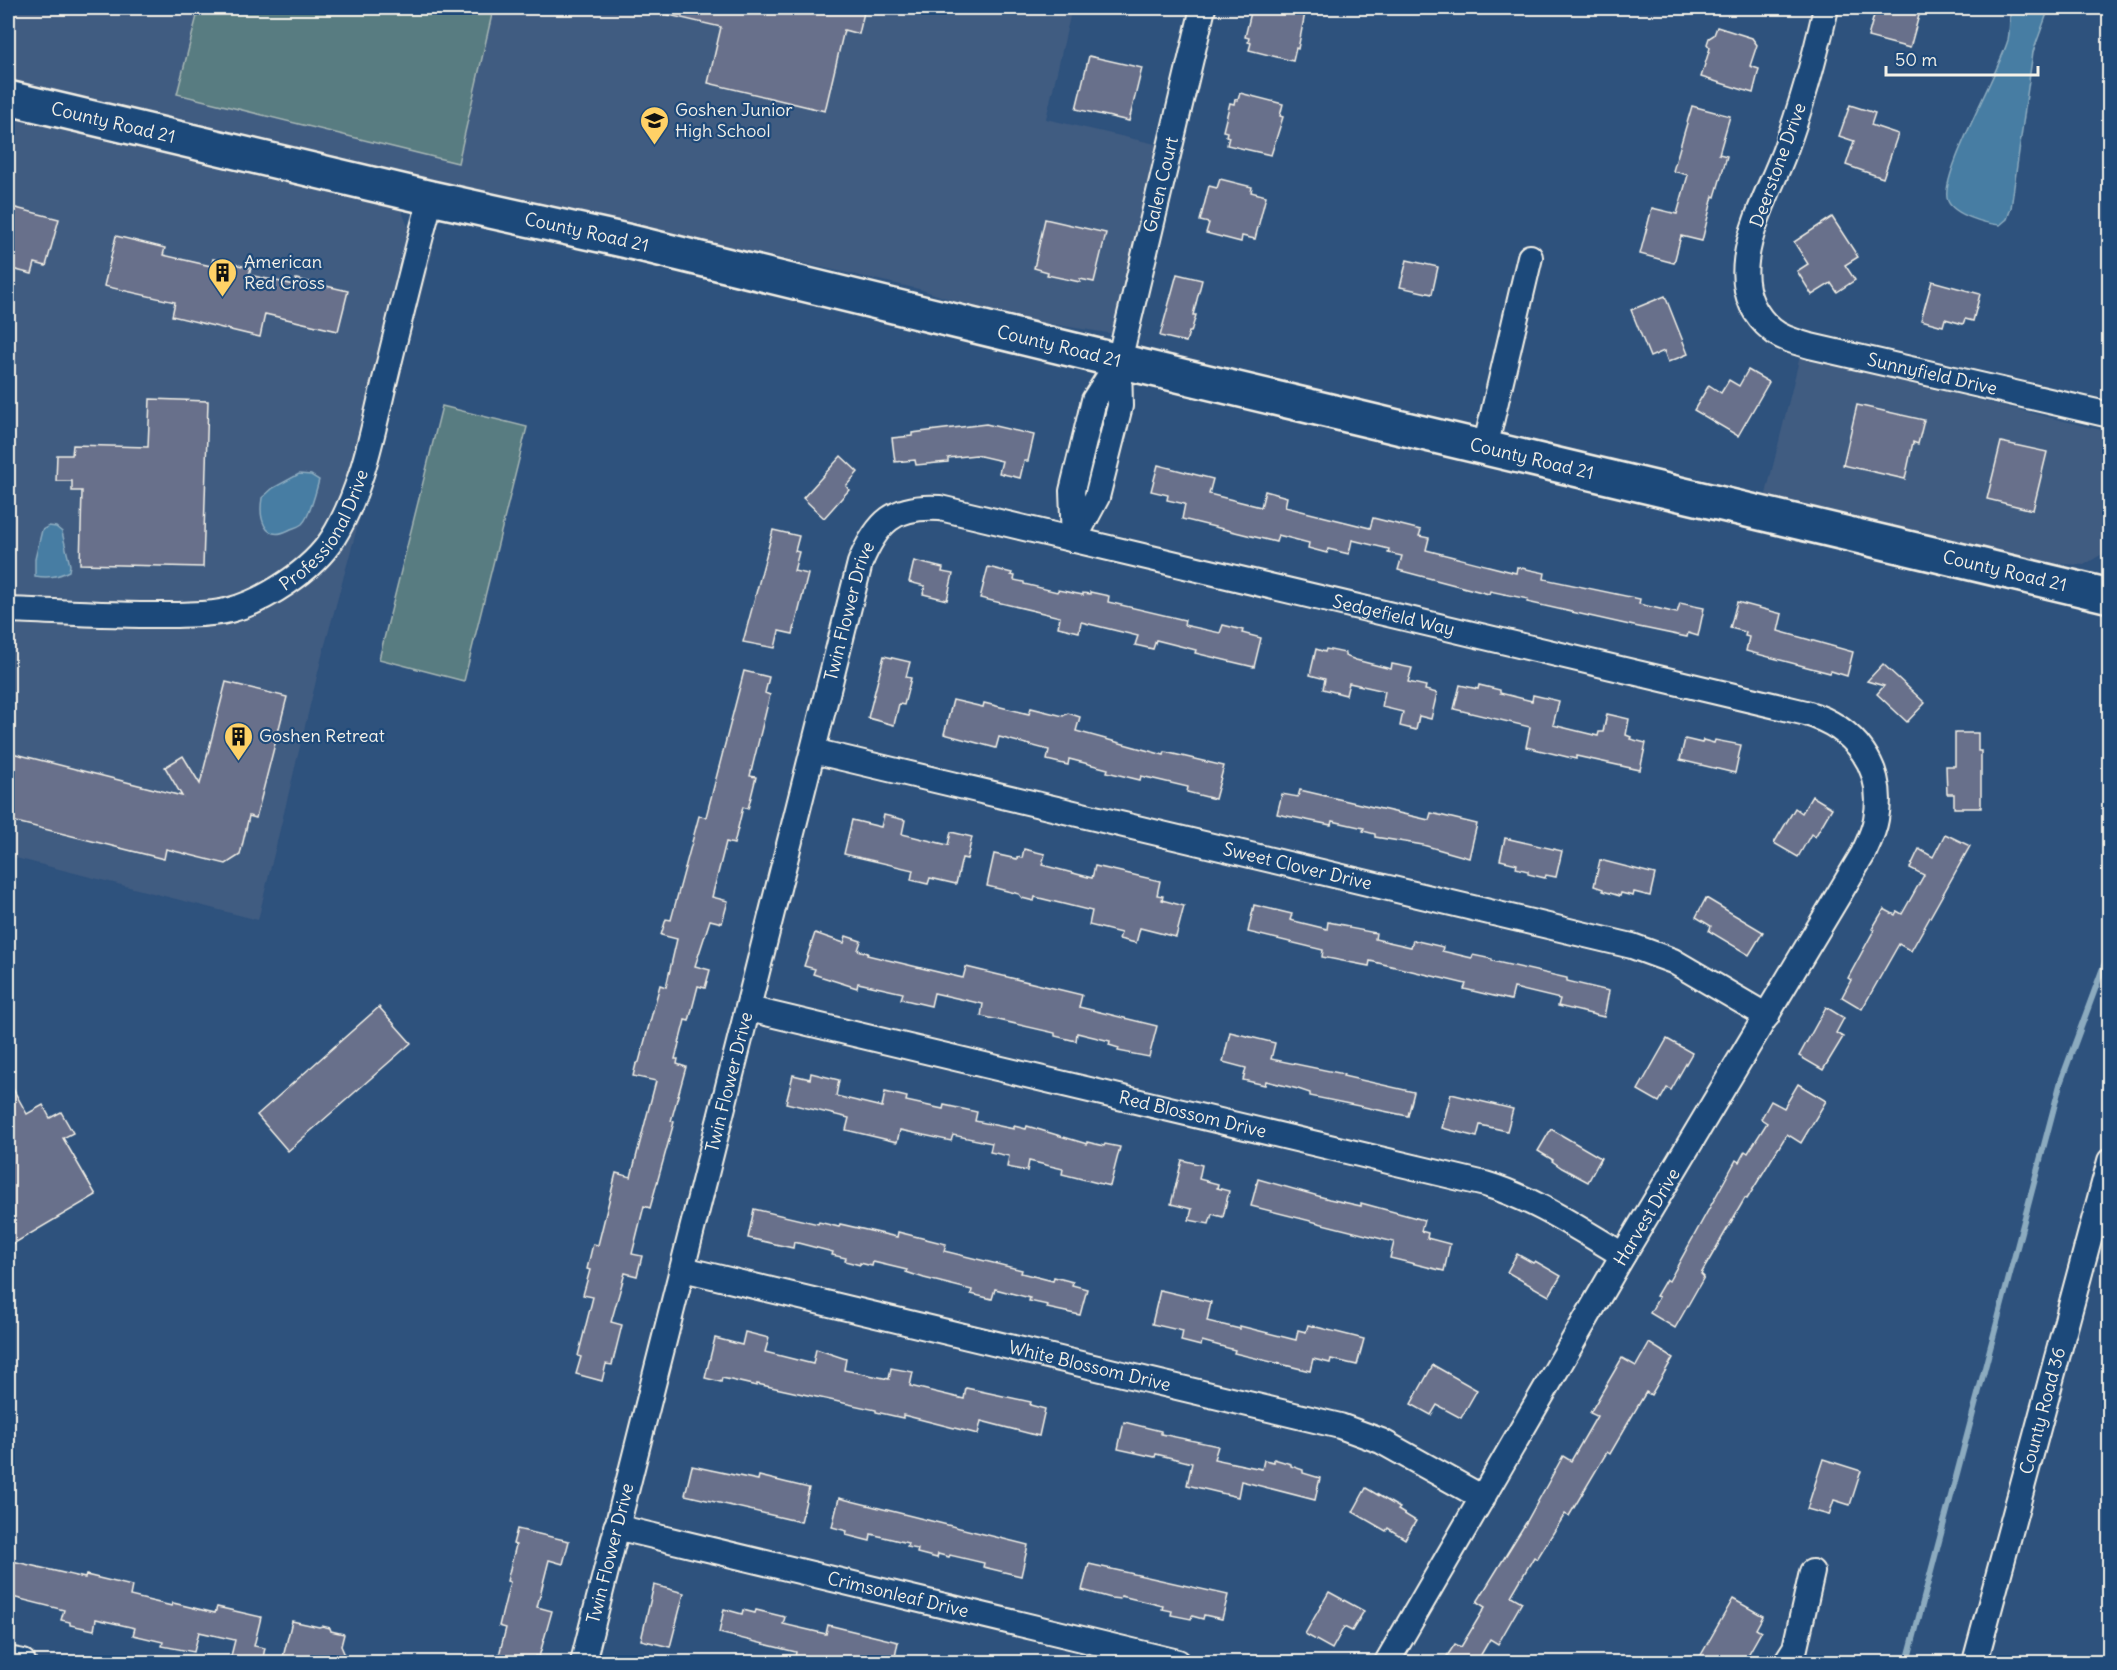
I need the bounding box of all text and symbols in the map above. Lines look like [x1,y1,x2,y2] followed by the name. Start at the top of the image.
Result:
[1886,39,2038,77] scale bar
[1895,48,1937,71] text: 50 m
[49,97,178,148] street label: County Road 21
[675,98,793,142] place label: Goshen Junior High School
[1744,99,1811,230] street label: Deerstone Drive
[638,104,670,146] school or university icon: Goshen Junior High School
[1138,134,1183,235] street label: Galen Court
[522,207,651,257] street label: County Road 21
[244,250,325,294] place label: American Red Cross
[207,256,239,298] building icon: American Red Cross
[995,320,1123,372] street label: County Road 21
[1865,348,2000,400] street label: Sunnyfield Drive
[1468,433,1596,484] street label: County Road 21
[275,466,373,596] street label: Professional Drive
[819,537,879,683] street label: Twin Flower Drive
[1940,545,2069,596] street label: County Road 21
[1330,589,1457,640] street label: Sedgefield Way
[222,720,254,762] building icon: Goshen Retreat
[259,724,385,747] place label: Goshen Retreat
[1221,837,1374,895] street label: Sweet Clover Drive
[700,1010,757,1155] street label: Twin Flower Drive
[1117,1085,1269,1143] street label: Red Blossom Drive
[1608,1164,1685,1270] street label: Harvest Drive
[1006,1335,1173,1396] street label: White Blossom Drive
[2014,1345,2070,1477] street label: County Road 36
[581,1481,639,1626] street label: Twin Flower Drive
[825,1566,971,1622] street label: Crimsonleaf Drive

